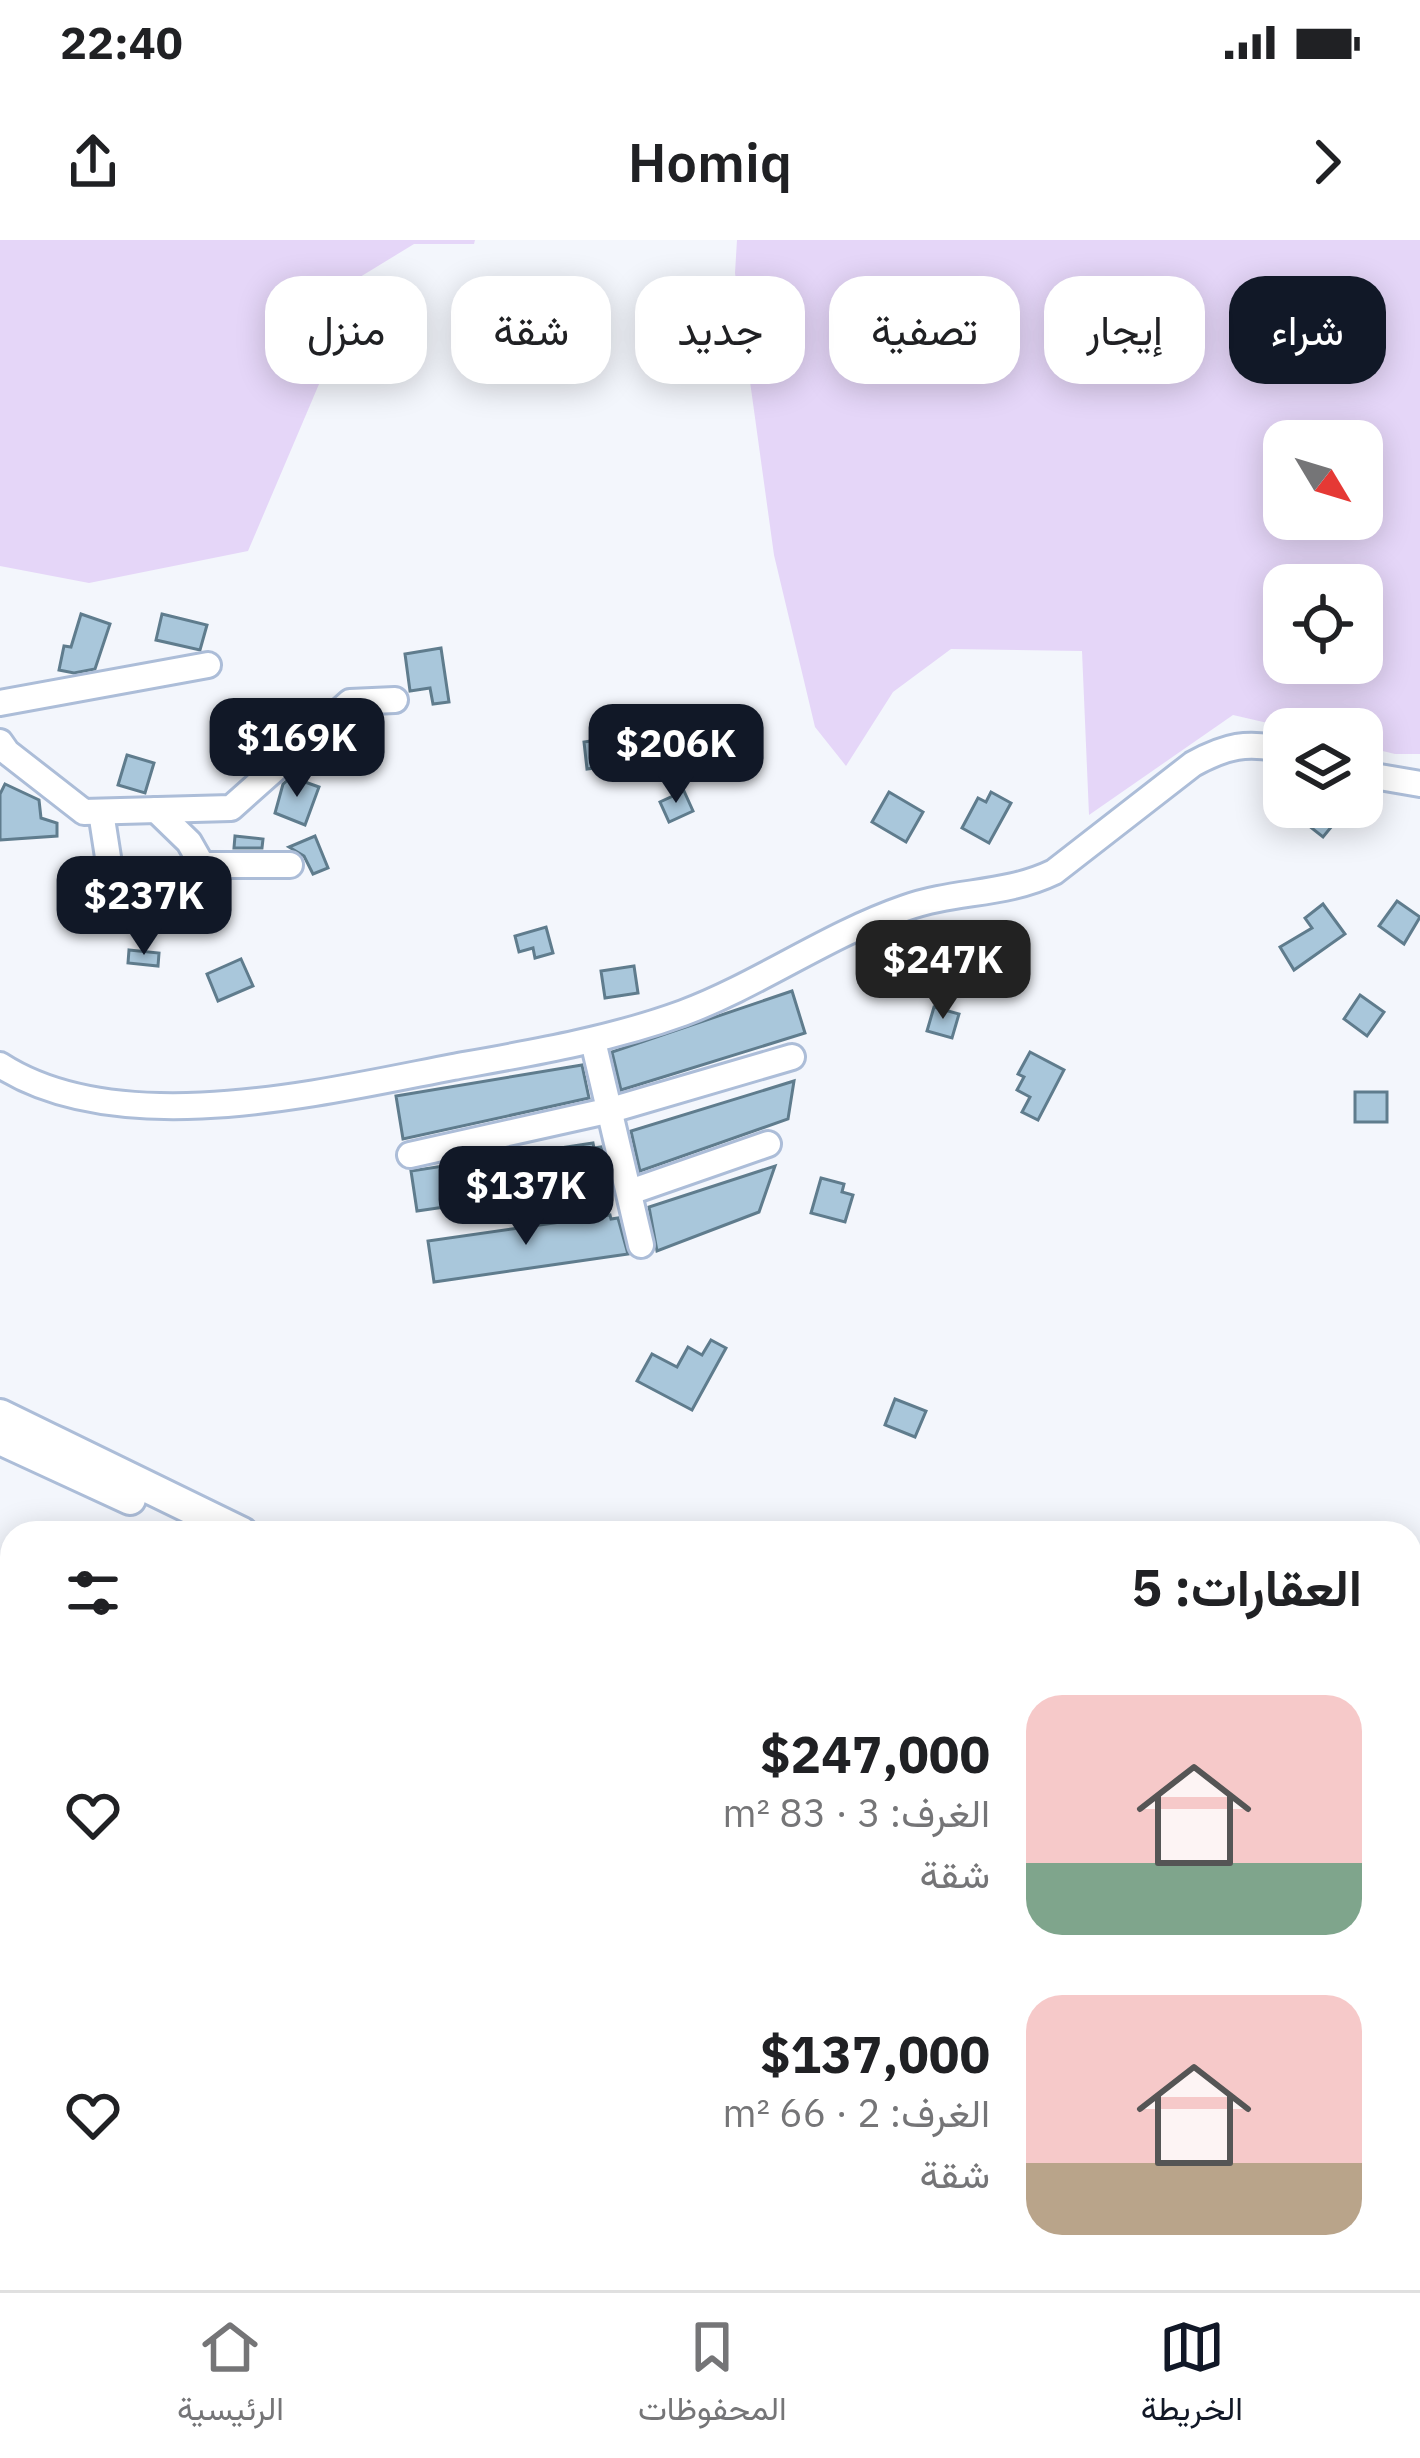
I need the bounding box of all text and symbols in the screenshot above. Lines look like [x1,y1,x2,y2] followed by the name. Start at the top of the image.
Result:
[60,13,183,71] text: 22:40
[628,127,792,197] text: Homiq
[60,129,126,195] icon: share
[1294,129,1360,195] icon: forward
[265,276,427,384] chip: منزل
[451,276,611,384] chip: شقة
[635,276,805,384] chip: جديد
[829,276,1020,384] chip: تصفية
[1044,276,1205,384] chip: إيجار
[1229,276,1386,384] chip: شراء
[1263,420,1383,540] north arrow
[1263,420,1383,828] map controls
[1263,564,1383,684] button: locate
[213,698,381,800] pin: $169K
[592,704,760,806] pin: $206K
[1263,708,1383,828] button: layers
[237,711,357,762] text: $169K
[616,717,736,768] text: $206K
[60,856,228,958] pin: $237K
[84,869,204,920] text: $237K
[859,920,1027,1022] pin: $247K
[883,933,1003,984] text: $247K
[442,1146,610,1248] pin: $137K
[466,1159,586,1210] text: $137K
[1132,1554,1362,1620] text: العقارات: 5
[60,1560,126,1626] icon: filters
[760,1721,990,1787] text: $247,000
[1122,1743,1266,1887] icon: home
[60,1782,126,1848] icon: heart
[723,1787,990,1838] text: الغرف: 3 · 83 m²
[920,1848,990,1899] text: شقة
[760,2021,990,2087] text: $137,000
[1122,2043,1266,2187] icon: home
[60,2082,126,2148] icon: heart
[723,2087,990,2138] text: الغرف: 2 · 66 m²
[920,2148,990,2199] text: شقة
[177,2314,284,2438] tab: الرئيسية
[638,2314,787,2438] tab: المحفوظات
[1141,2314,1243,2438] tab: الخريطة

